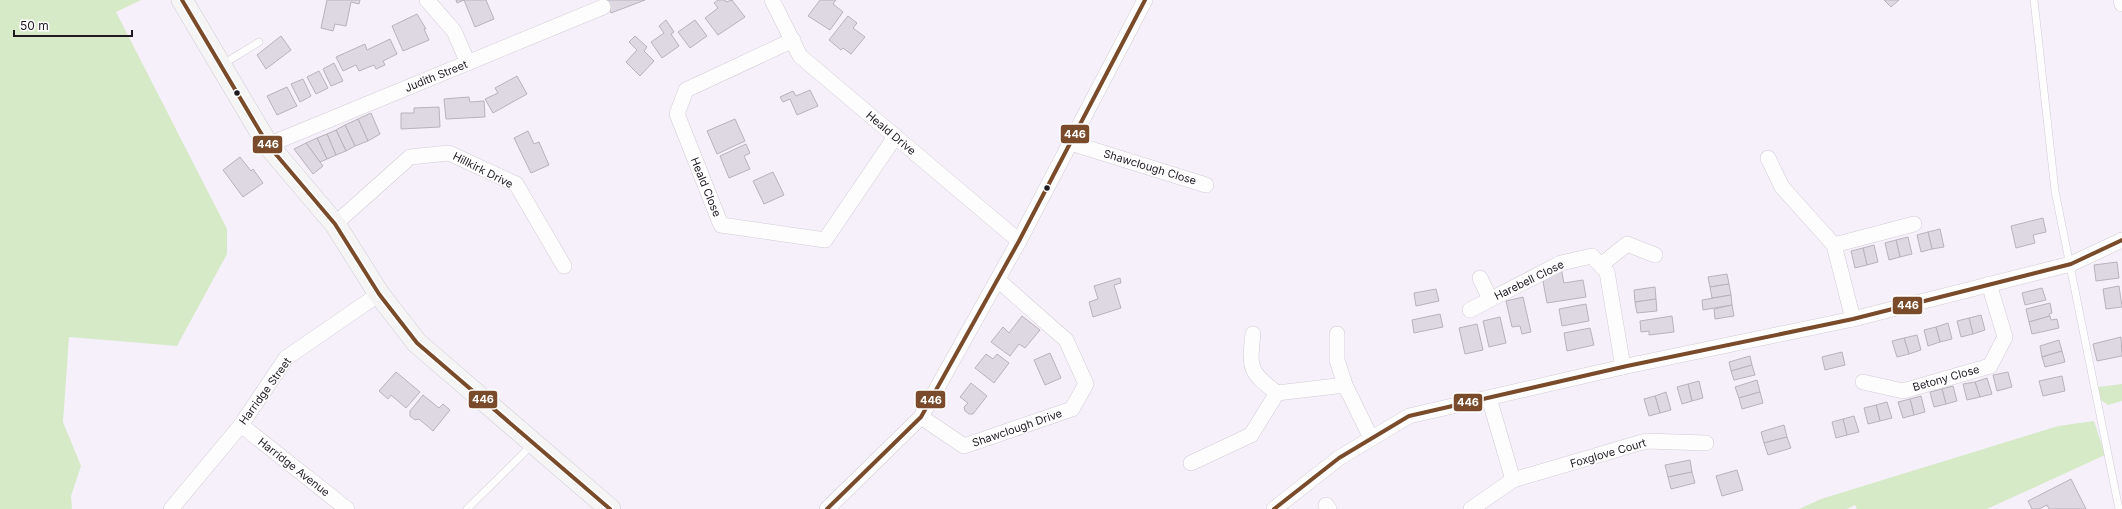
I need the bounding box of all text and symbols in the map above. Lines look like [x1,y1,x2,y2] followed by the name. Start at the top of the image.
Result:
[14,12,132,38] scale bar
[20,18,49,33] text: 50 m
[403,57,470,95] street label: Judith Street
[232,88,242,98] unlabelled marker
[863,108,919,158] street label: Heald Drive
[1060,124,1090,144] line badge: 446
[1064,127,1086,141] text: 446
[252,135,283,154] line badge: 446
[257,137,279,151] text: 446
[1102,146,1198,188] street label: Shawclough Close
[451,149,515,191] street label: Hillkirk Drive
[688,155,724,219] street label: Heald Close
[1042,183,1052,193] unlabelled marker
[1492,257,1566,303] street label: Harebell Close
[1892,296,1923,315] line badge: 446
[1897,298,1919,312] text: 446
[236,354,294,427] street label: Harridge Street
[1911,362,1981,394] street label: Betony Close
[468,390,498,409] line badge: 446
[915,390,946,409] line badge: 446
[472,392,494,406] text: 446
[920,393,942,407] text: 446
[1453,393,1483,412] line badge: 446
[1457,395,1479,409] text: 446
[970,406,1064,450] street label: Shawclough Drive
[255,435,333,499] street label: Harridge Avenue
[1568,435,1648,471] street label: Foxglove Court

